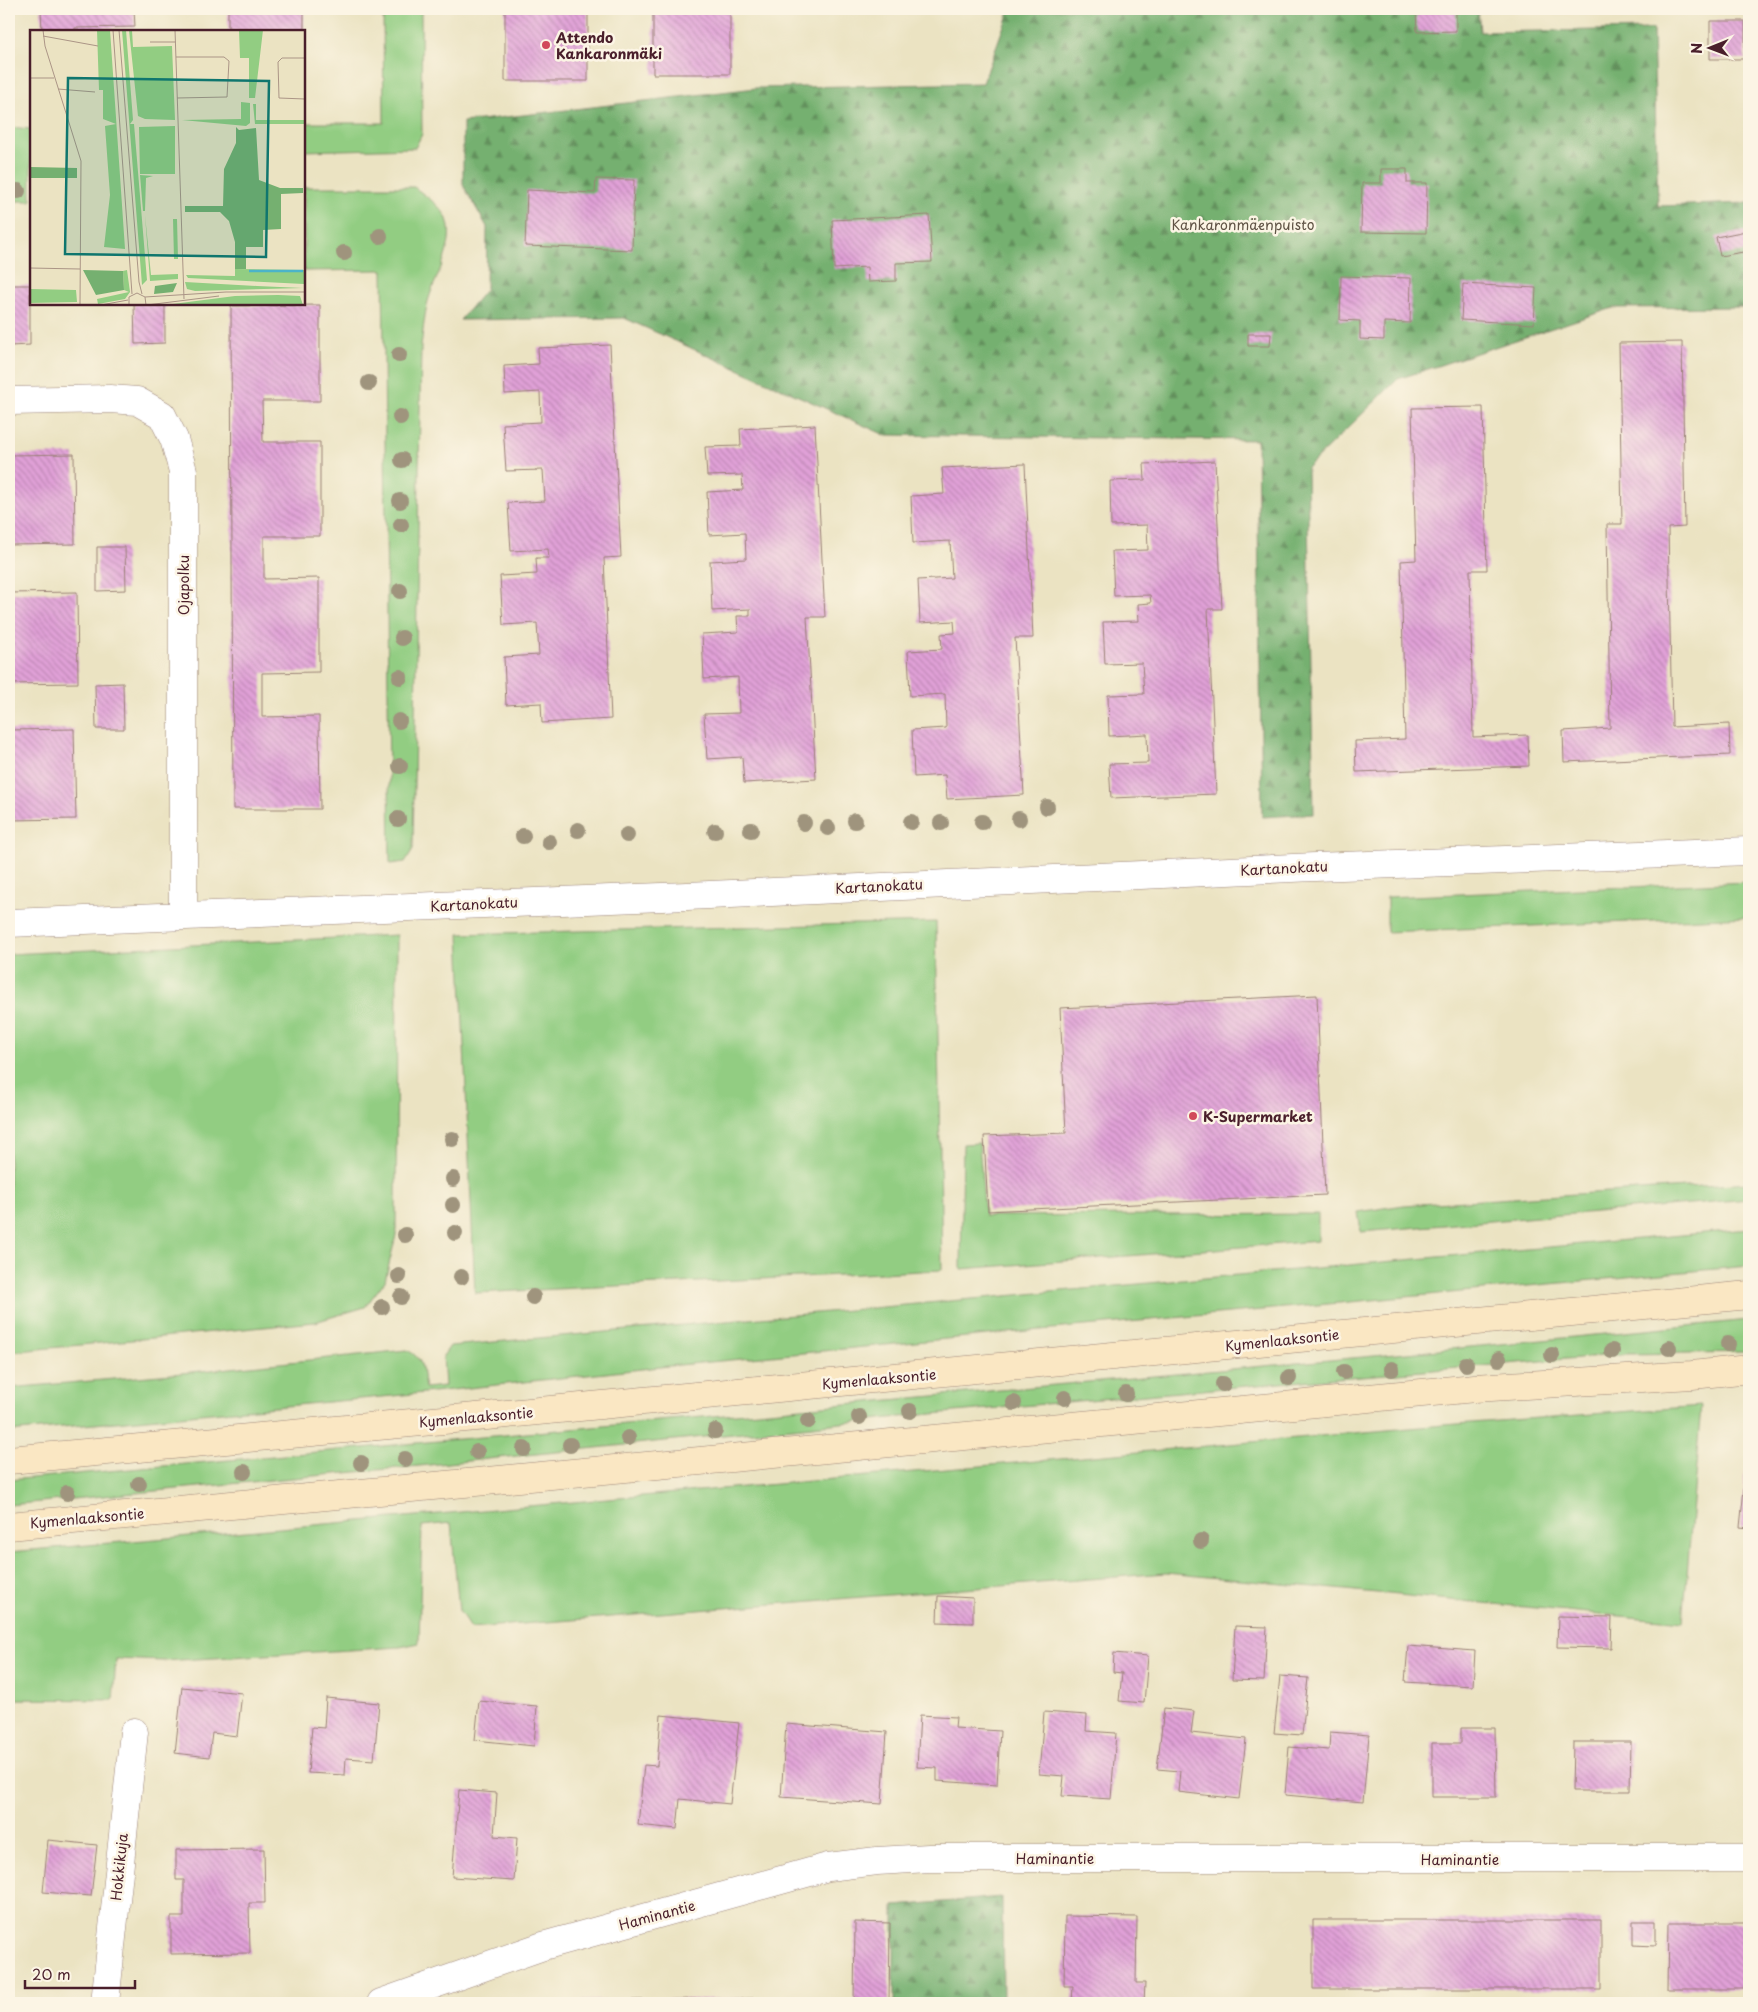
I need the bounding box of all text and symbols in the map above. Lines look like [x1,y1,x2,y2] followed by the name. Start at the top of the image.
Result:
[1686,22,1736,72] north arrow
[555,27,662,64] place label: Attendo Kankaronmäki
[30,30,305,305] inset map
[540,39,552,51] marker: Attendo Kankaronmäki
[1686,43,1707,54] text: N
[1172,214,1315,235] park label: Kankaronmäenpuisto
[173,555,194,615] street label: Ojapolku
[1240,855,1328,881] street label: Kartanokatu
[835,873,923,899] street label: Kartanokatu
[430,891,518,917] street label: Kartanokatu
[1203,1106,1313,1127] place label: K-Supermarket
[1187,1110,1199,1122] marker: K-Supermarket
[1224,1324,1340,1356] street label: Kymenlaaksontie
[821,1364,937,1394] street label: Kymenlaaksontie
[418,1402,534,1432] street label: Kymenlaaksontie
[29,1503,145,1533] street label: Kymenlaaksontie
[105,1832,133,1902] street label: Hokkikuja
[1016,1848,1094,1869] street label: Haminantie
[1421,1849,1499,1870] street label: Haminantie
[616,1895,698,1935] street label: Haminantie
[25,1957,135,1989] scale bar
[32,1962,71,1985] text: 20 m

